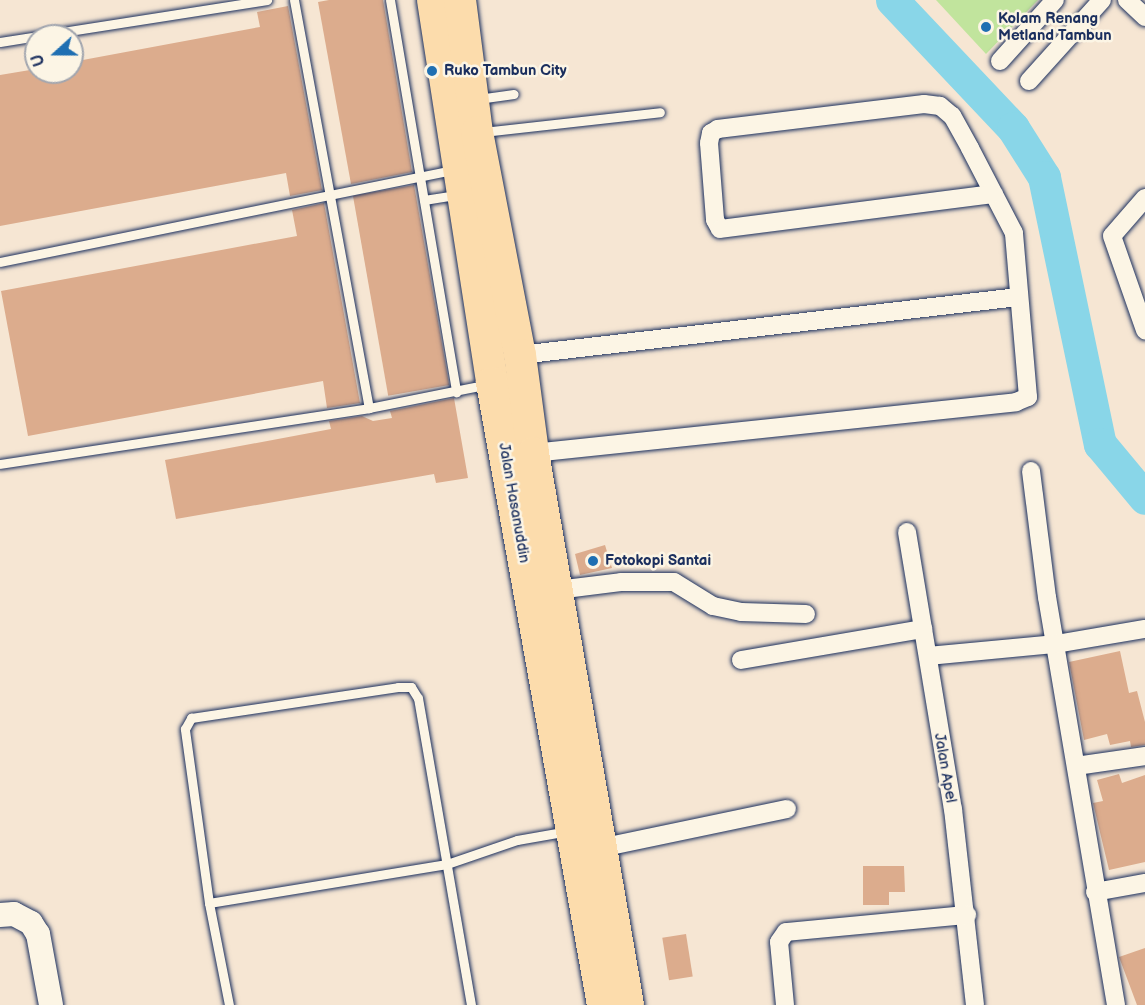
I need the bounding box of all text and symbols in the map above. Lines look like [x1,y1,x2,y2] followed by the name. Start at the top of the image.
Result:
[998,9,1112,44] place label: Kolam Renang Metland Tambun
[979,20,993,34] marker: Kolam Renang Metland Tambun
[24,24,84,84] north arrow
[28,51,50,69] text: U
[444,62,567,80] place label: Ruko Tambun City
[425,64,439,78] marker: Ruko Tambun City
[495,442,533,564] street label: Jalan Hasanuddin
[605,552,711,570] place label: Fotokopi Santai
[586,554,600,568] marker: Fotokopi Santai
[930,732,960,804] street label: Jalan Apel

